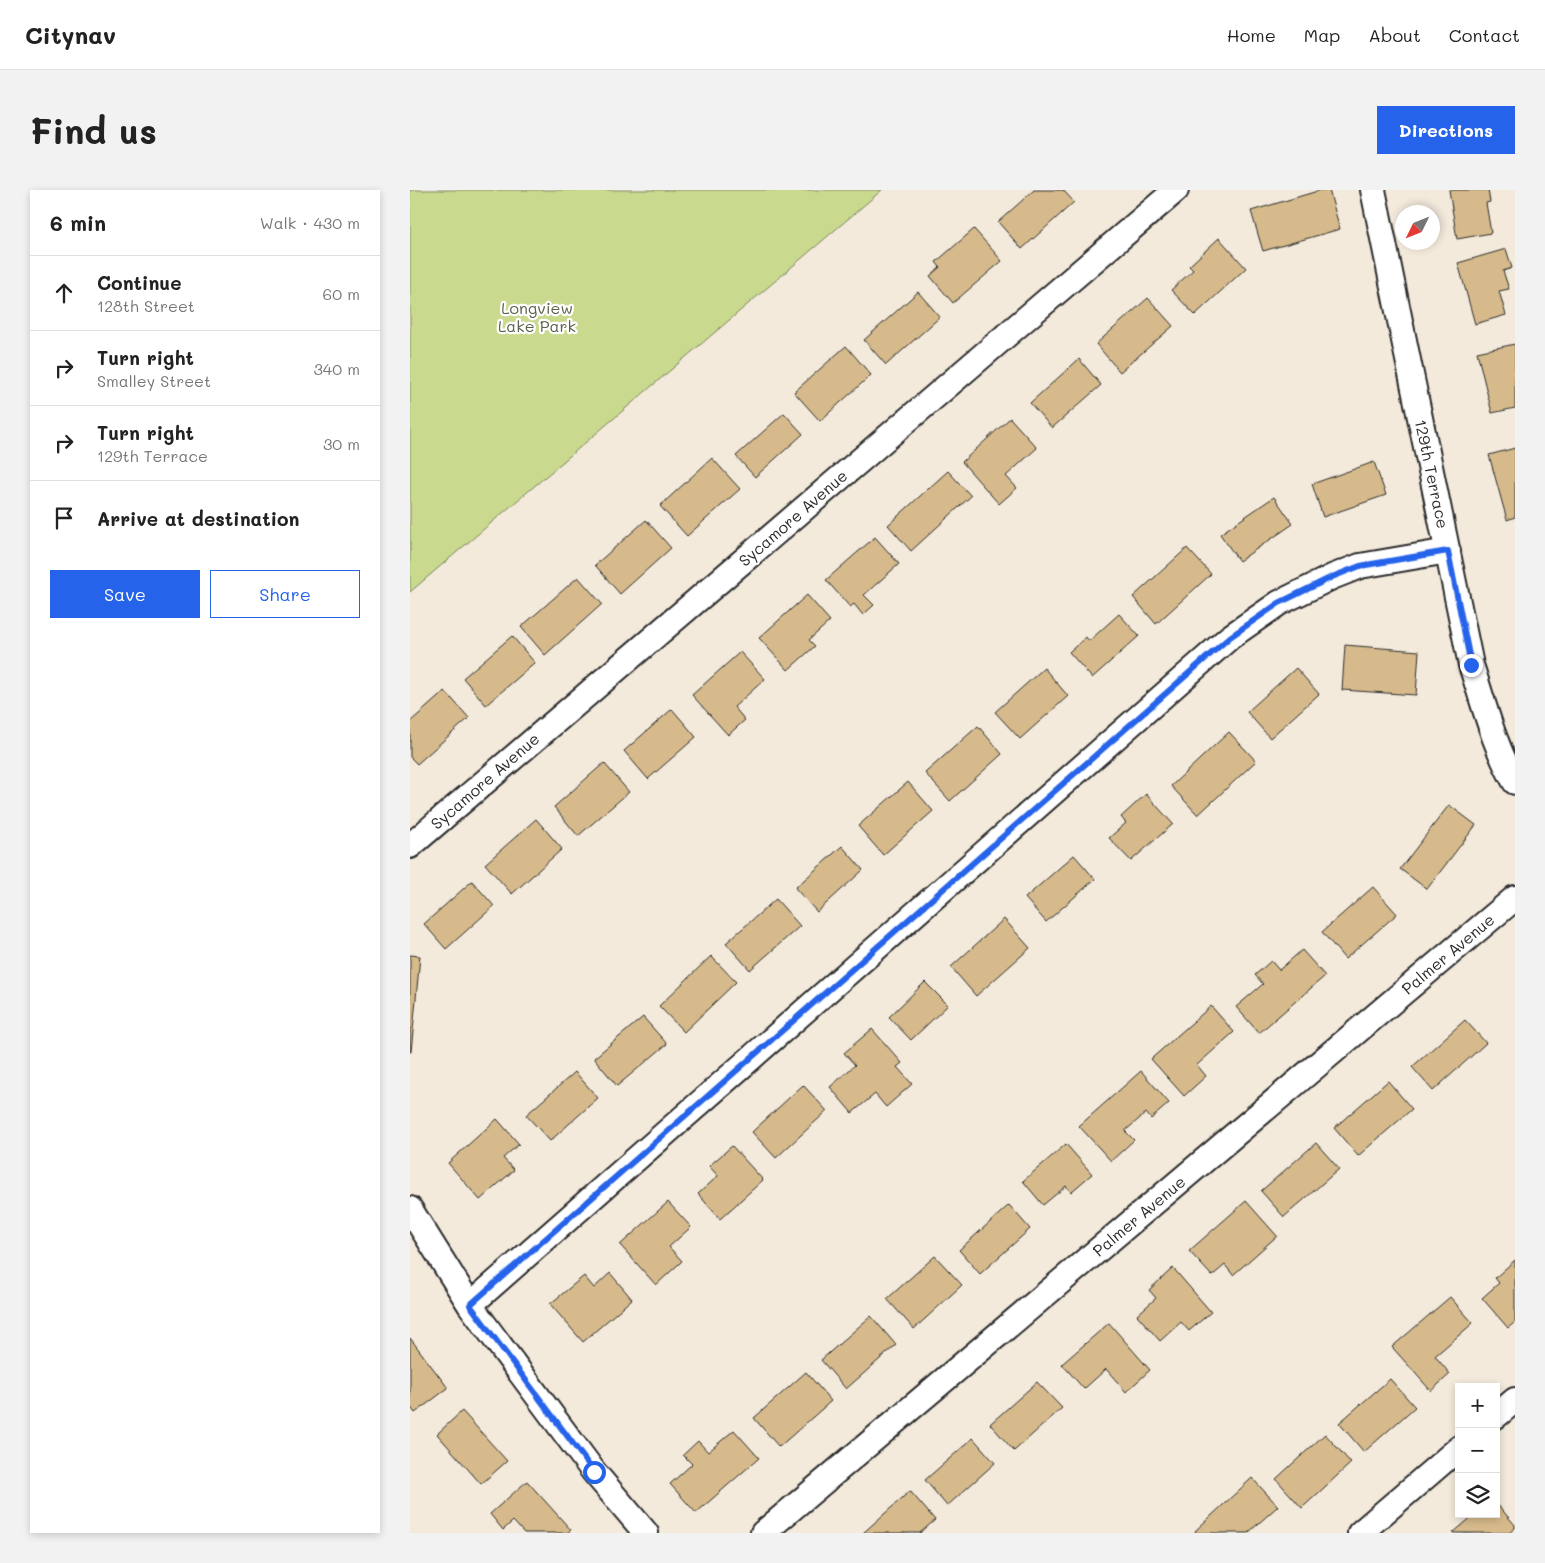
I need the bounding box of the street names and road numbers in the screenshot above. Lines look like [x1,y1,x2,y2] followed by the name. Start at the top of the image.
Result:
[1411,417,1454,530] street label: 129th Terrace
[734,465,851,571] street label: Sycamore Avenue
[426,728,543,834] street label: Sycamore Avenue
[1397,909,1498,999] street label: Palmer Avenue
[1088,1171,1189,1261] street label: Palmer Avenue

